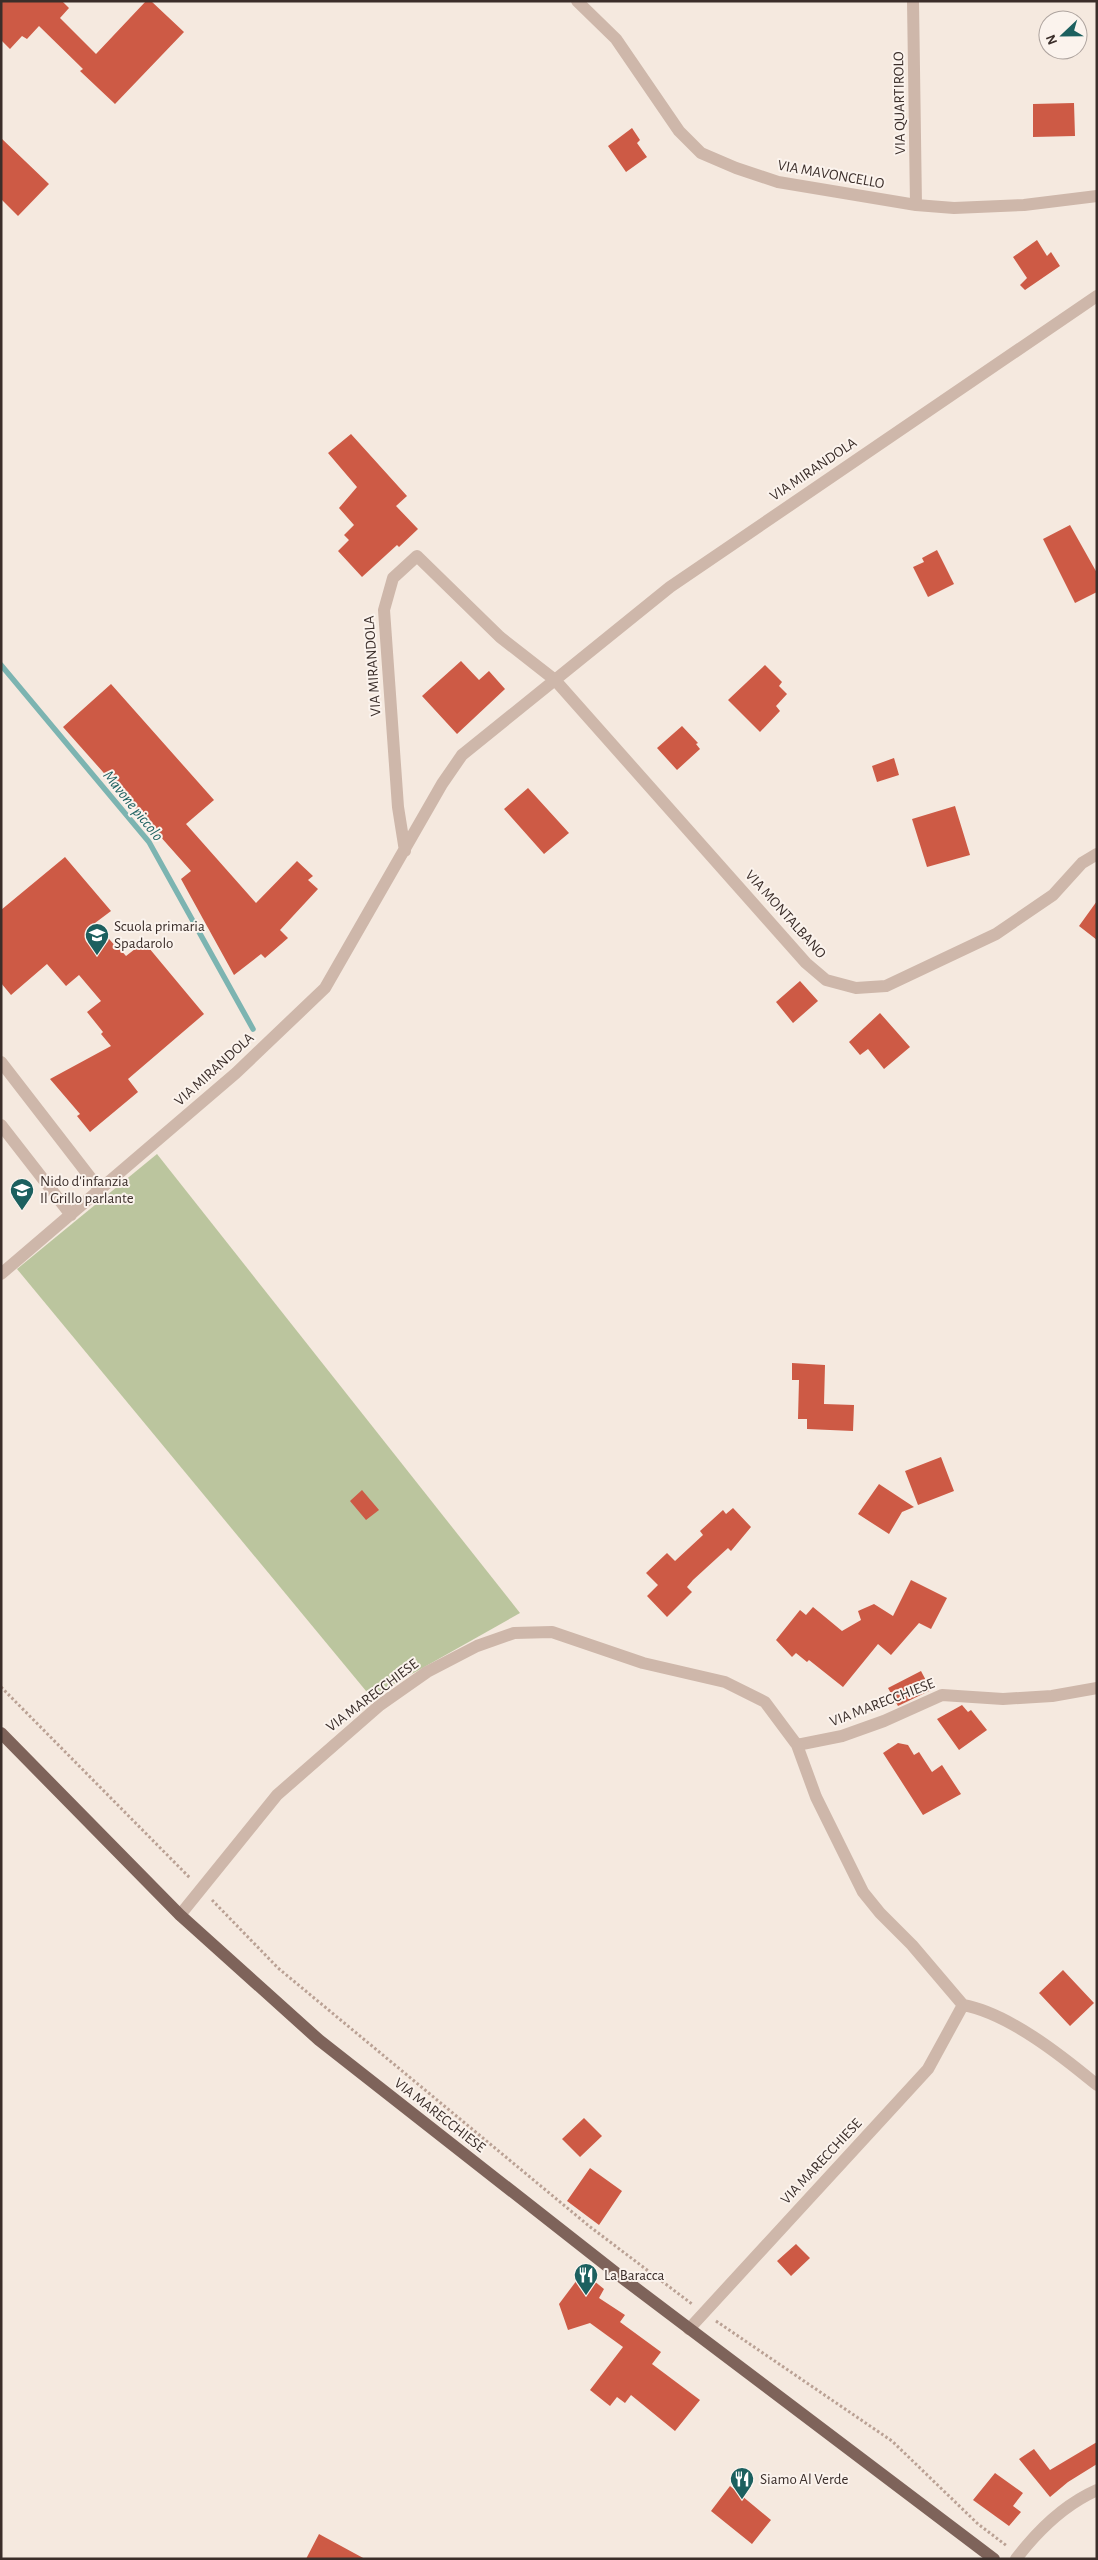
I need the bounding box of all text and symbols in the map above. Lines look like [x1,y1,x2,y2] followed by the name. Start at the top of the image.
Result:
[1038,10,1088,60] north arrow
[1044,32,1060,47] text: N
[891,51,908,155] street label: VIA QUARTIROLO
[776,158,885,191] street label: VIA MAVONCELLO
[767,435,860,504] street label: VIA MIRANDOLA
[361,615,383,717] street label: VIA MIRANDOLA
[99,767,167,845] water label: Mavone piccolo
[742,867,829,961] street label: VIA MONTALBANO
[114,919,205,951] place label: Scuola primaria Spadarolo
[84,922,110,956] school or university icon: Scuola primaria Spadarolo
[172,1030,257,1109] street label: VIA MIRANDOLA
[40,1174,134,1206] place label: Nido d'infanzia Il Grillo parlante
[9,1177,35,1211] school or university icon: Nido d'infanzia Il Grillo parlante
[324,1656,421,1735] street label: VIA MARECCHIESE
[828,1676,937,1729] street label: VIA MARECCHIESE
[391,2075,488,2155] street label: VIA MARECCHIESE
[778,2116,865,2207] street label: VIA MARECCHIESE
[573,2262,599,2296] restaurant icon: La Baracca
[604,2268,664,2283] place label: La Baracca
[729,2466,755,2500] restaurant icon: Siamo Al Verde
[760,2472,848,2487] place label: Siamo Al Verde

